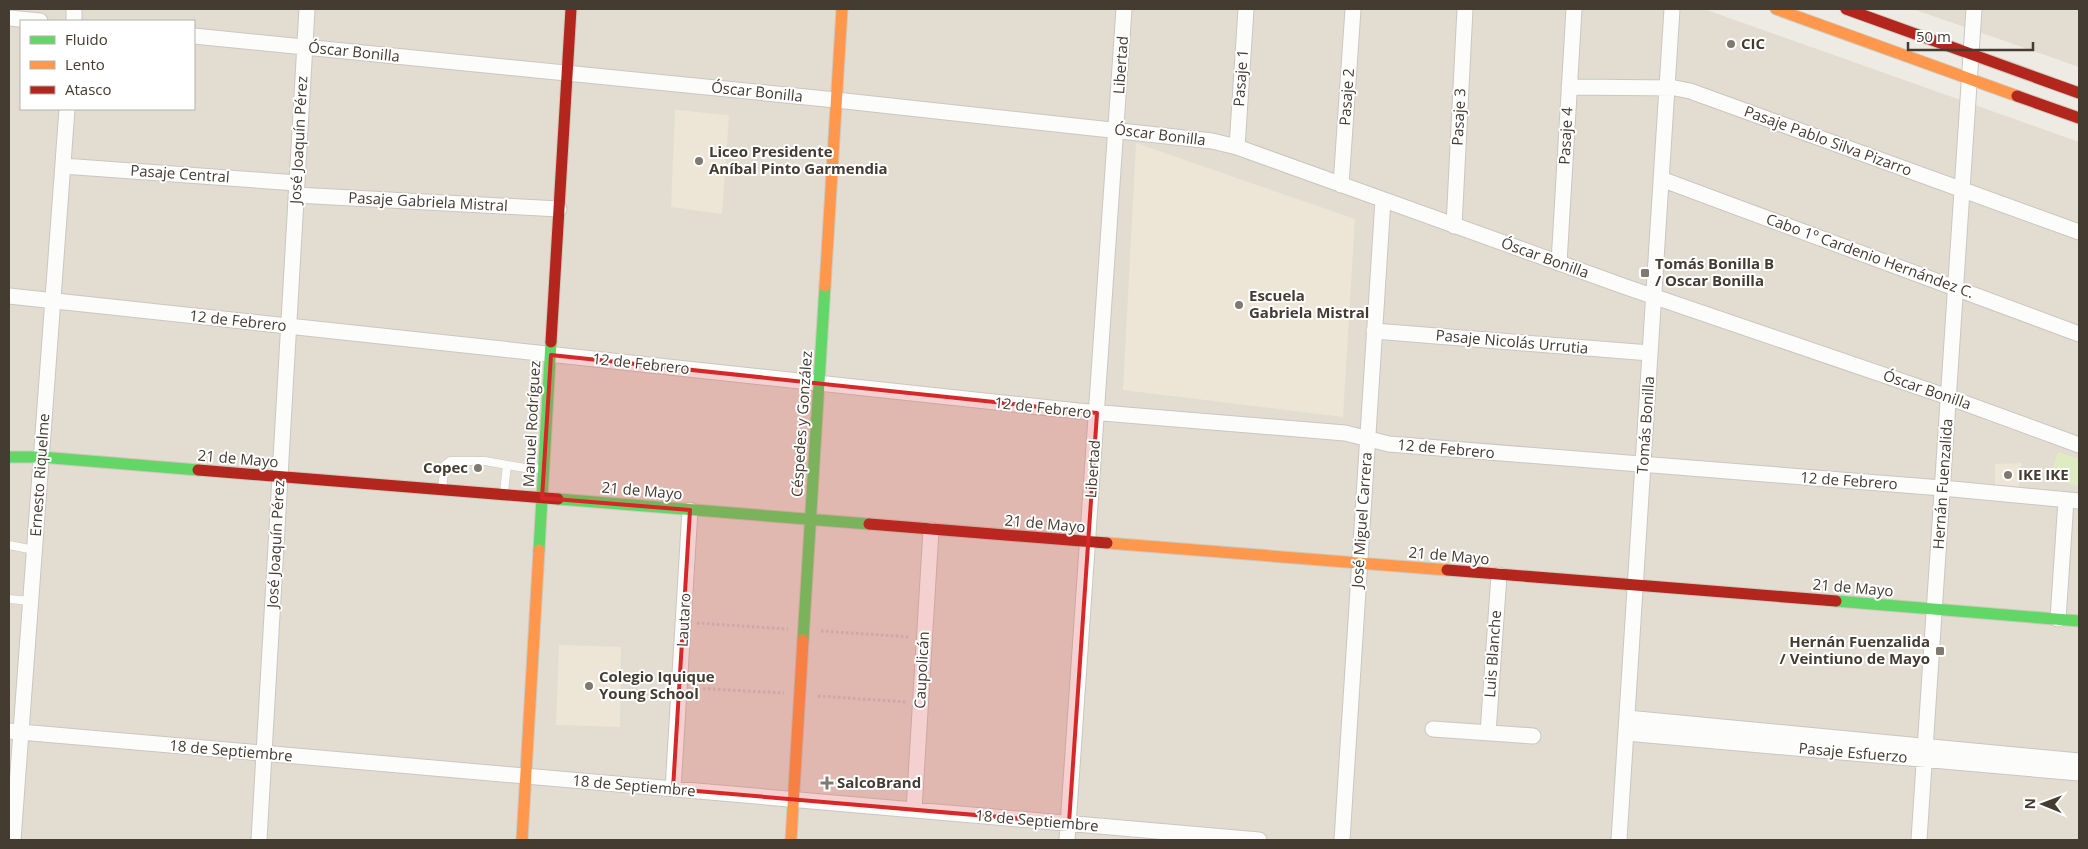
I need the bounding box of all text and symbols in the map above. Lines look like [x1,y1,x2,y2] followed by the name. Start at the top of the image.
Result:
[20,20,195,110] legend
[1908,20,2033,52] scale bar
[1916,26,1951,46] text: 50 m
[65,29,108,49] text: Fluido
[1741,33,1766,53] place label: CIC
[1108,35,1132,95] street label: Libertad
[307,36,401,66] street label: Óscar Bonilla
[1725,38,1737,50] marker: CIC
[1228,49,1252,107] street label: Pasaje 1
[65,54,105,74] text: Lento
[1334,68,1358,126] street label: Pasaje 2
[285,75,311,206] street label: José Joaquín Pérez
[710,76,804,106] street label: Óscar Bonilla
[65,79,112,99] text: Atasco
[1447,88,1469,146] street label: Pasaje 3
[1742,100,1915,180] street label: Pasaje Pablo Silva Pizarro
[1554,106,1577,165] street label: Pasaje 4
[1113,118,1207,150] street label: Óscar Bonilla
[709,141,888,178] place label: Liceo Presidente Aníbal Pinto Garmendia
[693,155,705,167] marker: Liceo Presidente Aníbal Pinto Garmendia
[130,160,230,186] street label: Pasaje Central
[348,187,508,215] street label: Pasaje Gabriela Mistral
[1764,208,1977,302] street label: Cabo 1º Cardenio Hernández C.
[1499,232,1592,282] street label: Óscar Bonilla
[1655,253,1774,290] place label: Tomás Bonilla B / Oscar Bonilla
[1639,267,1651,279] marker: Tomás Bonilla B / Oscar Bonilla
[1249,285,1369,322] place label: Escuela Gabriela Mistral
[1233,299,1245,311] marker: Escuela Gabriela Mistral
[189,305,288,335] street label: 12 de Febrero
[1435,324,1589,358] street label: Pasaje Nicolás Urrutia
[592,348,691,378] street label: 12 de Febrero
[786,350,816,498] street label: Céspedes y González
[518,360,544,488] street label: Manuel Rodríguez
[1881,365,1974,413] street label: Óscar Bonilla
[1632,375,1658,475] street label: Tomás Bonilla
[994,392,1093,422] street label: 12 de Febrero
[25,413,53,537] street label: Ernesto Riquelme
[1927,418,1957,550] street label: Hernán Fuenzalida
[1397,434,1496,462] street label: 12 de Febrero
[1080,439,1104,499] street label: Libertad
[197,445,279,471] street label: 21 de Mayo
[1346,451,1376,591] street label: José Miguel Carrera
[423,457,468,477] place label: Copec
[472,462,484,474] marker: Copec
[2018,464,2069,484] place label: IKE IKE
[1800,467,1898,493] street label: 12 de Febrero
[2002,469,2014,481] marker: IKE IKE
[601,477,683,503] street label: 21 de Mayo
[262,479,288,610] street label: José Joaquín Pérez
[1004,510,1086,536] street label: 21 de Mayo
[1408,542,1490,568] street label: 21 de Mayo
[1812,574,1894,600] street label: 21 de Mayo
[672,592,694,648] street label: Lautaro
[1479,609,1505,698] street label: Luis Blanche
[909,631,933,709] street label: Caupolicán
[1780,631,1930,668] place label: Hernán Fuenzalida / Veintiuno de Mayo
[1934,645,1946,657] marker: Hernán Fuenzalida / Veintiuno de Mayo
[599,666,715,703] place label: Colegio Iquique Young School
[583,680,595,692] marker: Colegio Iquique Young School
[169,735,293,765] street label: 18 de Septiembre
[1798,737,1908,767] street label: Pasaje Esfuerzo
[572,770,696,800] street label: 18 de Septiembre
[837,772,921,792] place label: SalcoBrand
[821,777,833,789] marker: SalcoBrand
[2018,779,2068,829] north arrow
[2020,798,2039,810] text: N
[975,805,1099,835] street label: 18 de Septiembre

